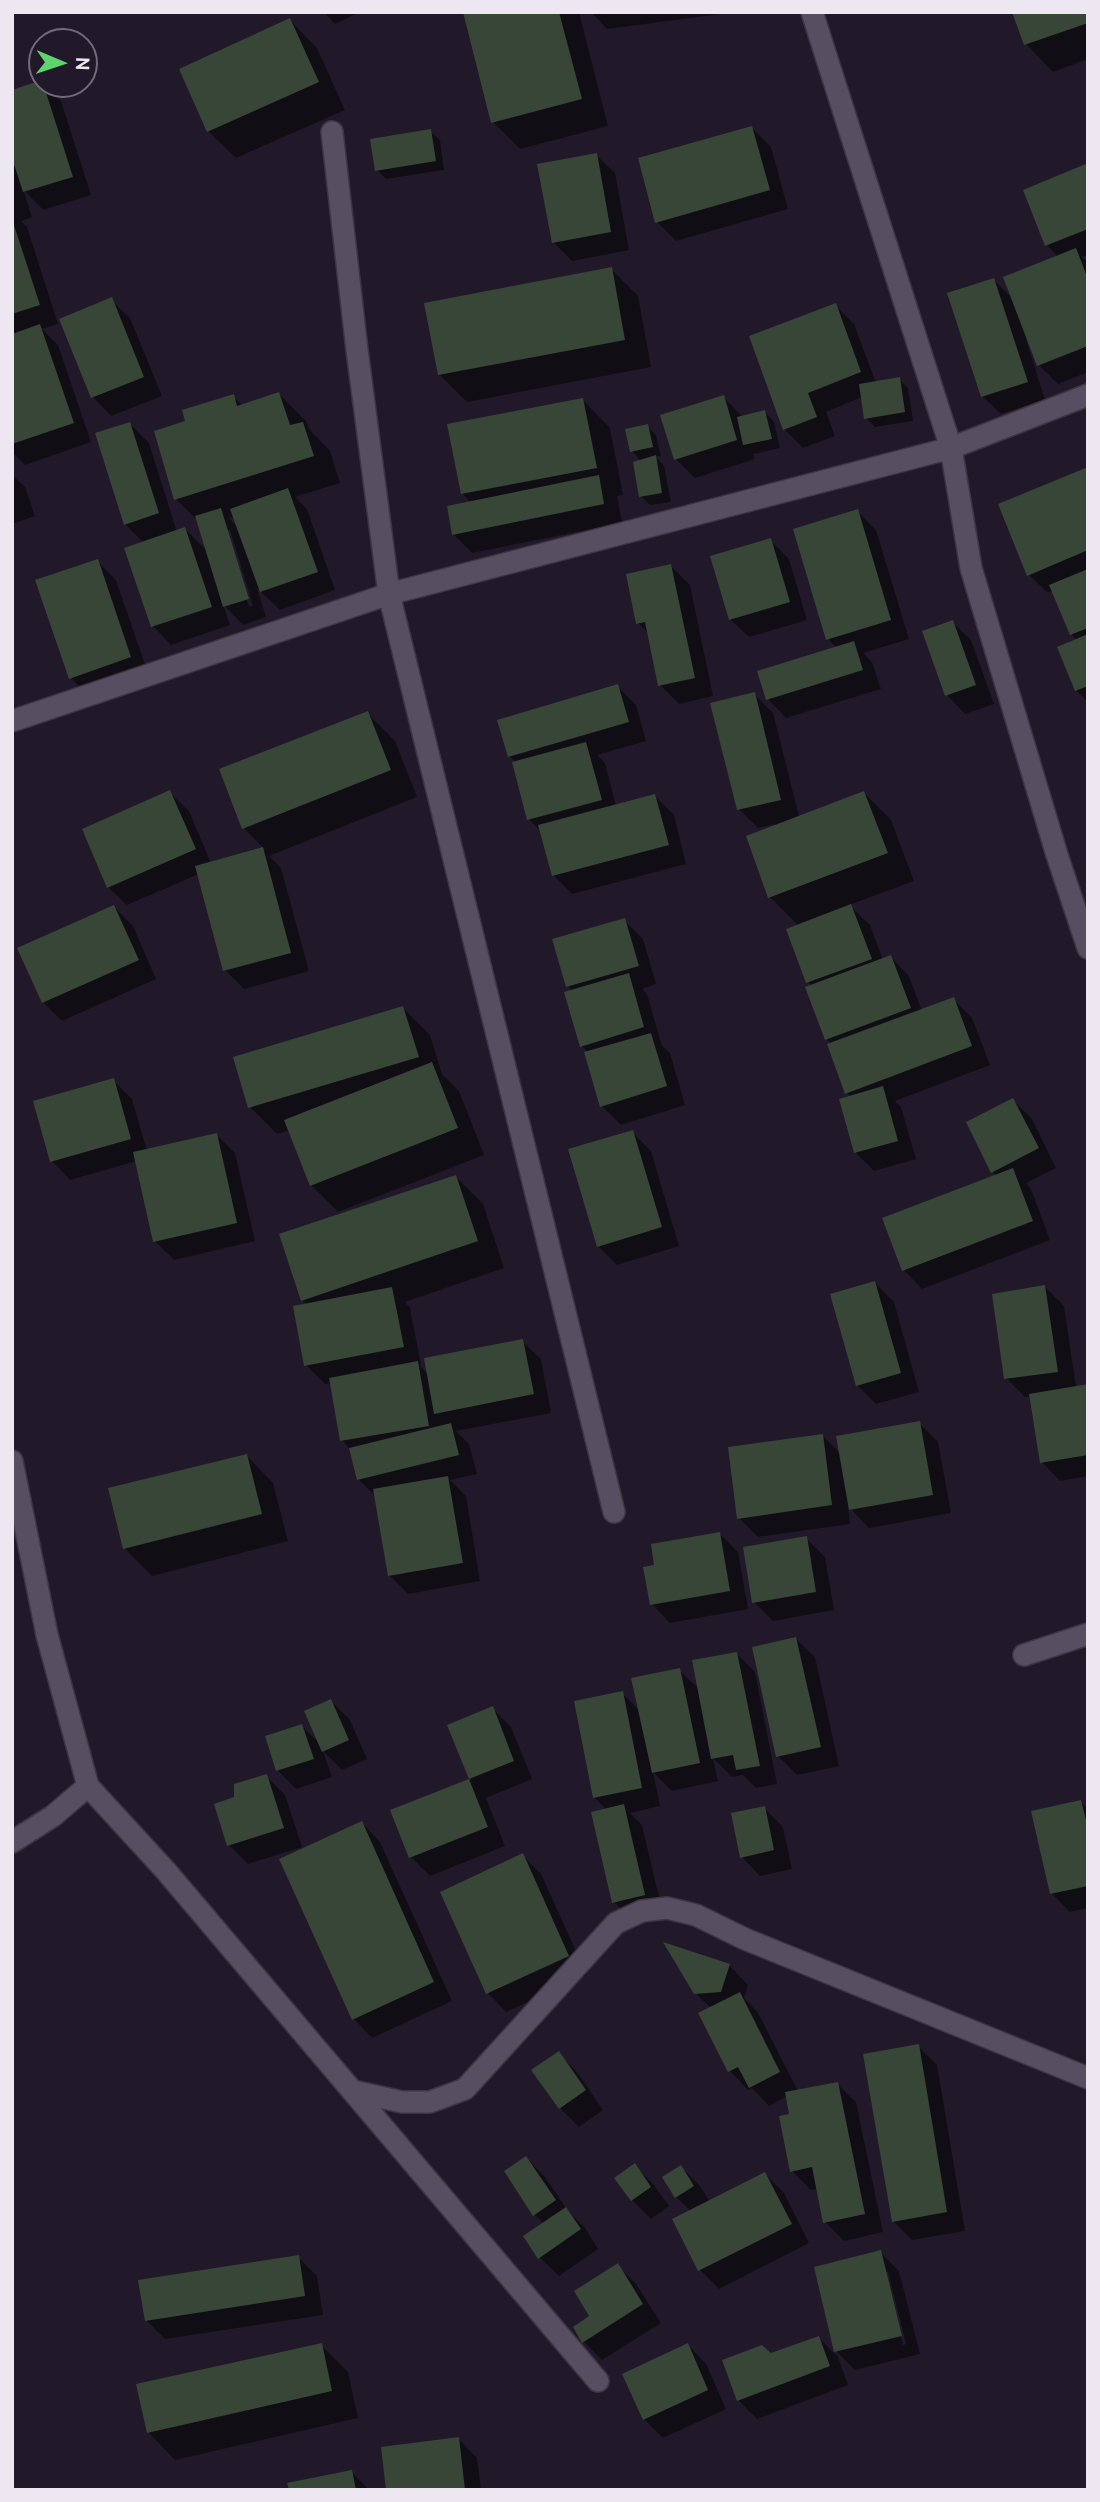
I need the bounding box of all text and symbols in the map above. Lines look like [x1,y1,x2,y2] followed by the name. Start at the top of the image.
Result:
[28,28,98,98] north arrow
[71,57,94,71] text: N

